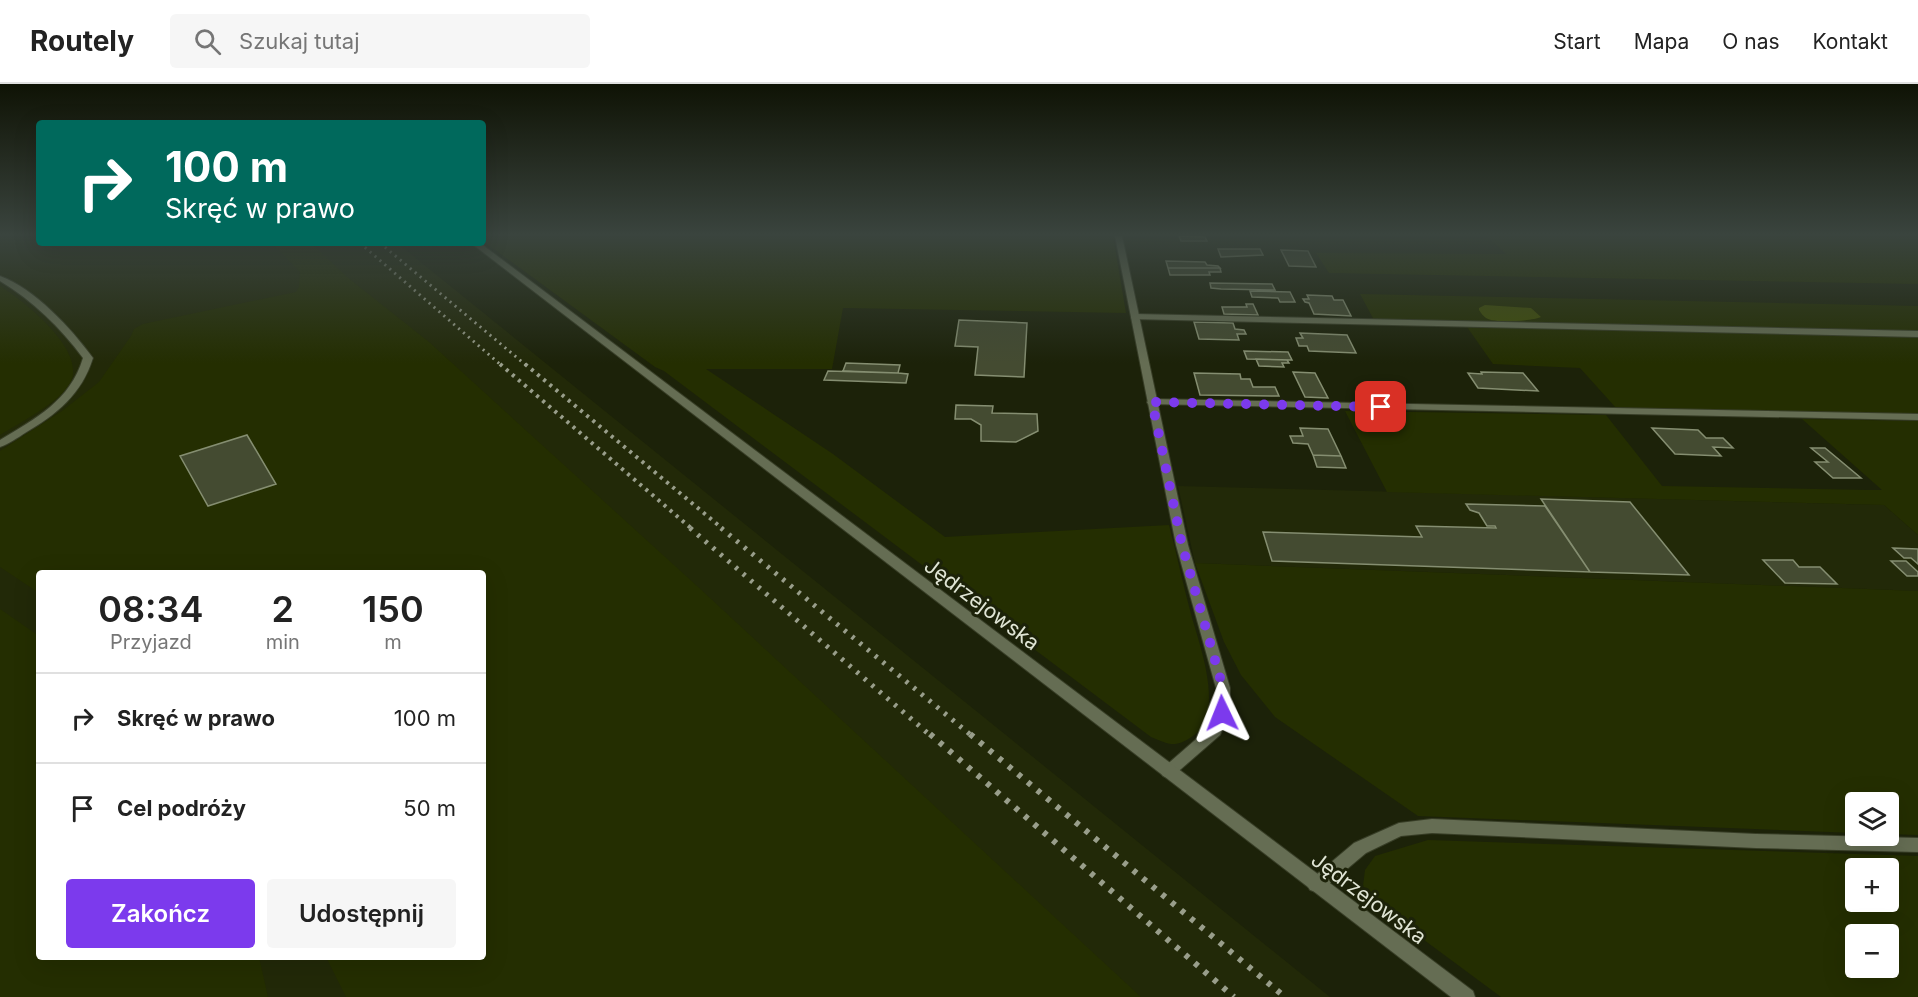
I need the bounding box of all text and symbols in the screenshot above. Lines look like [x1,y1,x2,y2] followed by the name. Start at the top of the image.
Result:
[170,14,590,68] search box
[30,24,134,58] text: Routely
[191,25,224,58] icon: search
[239,28,359,54] text: Szukaj tutaj
[1553,29,1601,54] text: Start
[1634,29,1689,54] text: Mapa
[1722,29,1780,54] text: O nas
[1813,29,1888,54] text: Kontakt
[165,141,288,192] text: 100 m
[66,144,144,222] icon: right
[165,192,355,225] text: Skręć w prawo
[1355,381,1406,432] pin
[1364,390,1397,423] icon: arrive
[920,553,1044,655] street label: Jędrzejowska
[98,587,203,631] text: 08:34
[272,587,294,631] text: 2
[362,587,424,631] text: 150
[110,630,192,654] text: Przyjazd
[266,630,300,654] text: min
[384,630,402,654] text: m
[1190,681,1254,745] position arrow
[66,702,99,735] icon: right
[117,705,275,731] text: Skręć w prawo
[394,705,456,731] text: 100 m
[66,792,99,825] icon: arrive
[1845,792,1899,978] map controls
[1845,792,1899,846] button: layers
[117,795,246,821] text: Cel podróży
[403,795,456,821] text: 50 m
[1307,847,1431,949] street label: Jędrzejowska
[1845,858,1899,912] button: +
[66,879,255,948] button: Zakończ
[267,879,456,948] button: Udostępnij
[1845,924,1899,978] button: −

